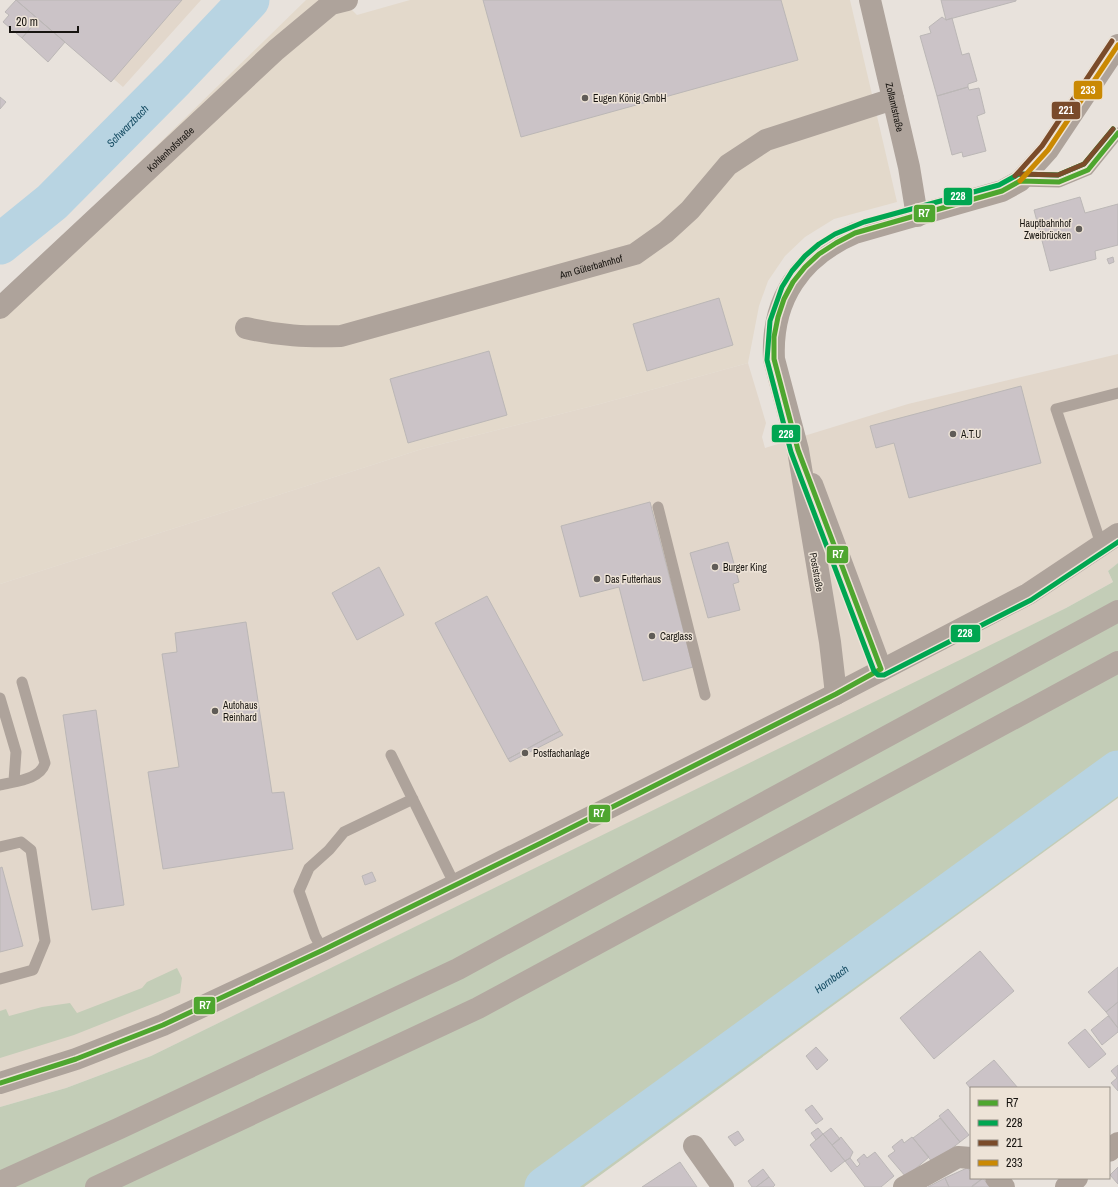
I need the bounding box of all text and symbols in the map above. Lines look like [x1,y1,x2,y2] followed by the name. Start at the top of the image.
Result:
[10,8,78,34] scale bar
[16,14,38,30] text: 20 m
[1073,80,1103,100] line badge: 233
[882,81,907,134] street label: Zollamtstraße
[1080,83,1096,97] text: 233
[593,92,666,105] place label: Eugen König GmbH
[580,93,590,103] marker: Eugen König GmbH
[1051,101,1081,120] line badge: 221
[103,102,152,150] water label: Schwarzbach
[1058,103,1074,117] text: 221
[144,124,197,175] street label: Kohlenhofstraße
[943,187,973,206] line badge: 228
[950,189,966,203] text: 228
[913,204,936,223] line badge: R7
[918,206,930,220] text: R7
[1019,217,1072,242] place label: Hauptbahnhof Zweibrücken
[1074,224,1084,234] marker: Hauptbahnhof Zweibrücken
[557,252,625,282] street label: Am Güterbahnhof
[771,424,801,443] line badge: 228
[778,427,794,441] text: 228
[960,428,981,441] place label: A.T.U
[948,429,958,439] marker: A.T.U
[826,545,849,564] line badge: R7
[832,547,844,561] text: R7
[807,551,826,593] street label: Poststraße
[723,561,767,574] place label: Burger King
[710,562,720,572] marker: Burger King
[605,573,661,586] place label: Das Futterhaus
[592,574,602,584] marker: Das Futterhaus
[950,624,981,643] line badge: 228
[957,626,973,640] text: 228
[660,630,692,643] place label: Carglass
[647,631,657,641] marker: Carglass
[222,699,258,724] place label: Autohaus Reinhard
[210,706,220,716] marker: Autohaus Reinhard
[533,747,590,760] place label: Postfachanlage
[520,748,530,758] marker: Postfachanlage
[588,804,611,823] line badge: R7
[593,806,605,820] text: R7
[811,962,851,996] water label: Hornbach
[193,996,216,1015] line badge: R7
[199,998,211,1012] text: R7
[970,1087,1110,1179] legend
[1006,1095,1019,1111] text: R7
[1006,1115,1022,1131] text: 228
[1006,1135,1023,1151] text: 221
[1006,1155,1022,1171] text: 233

